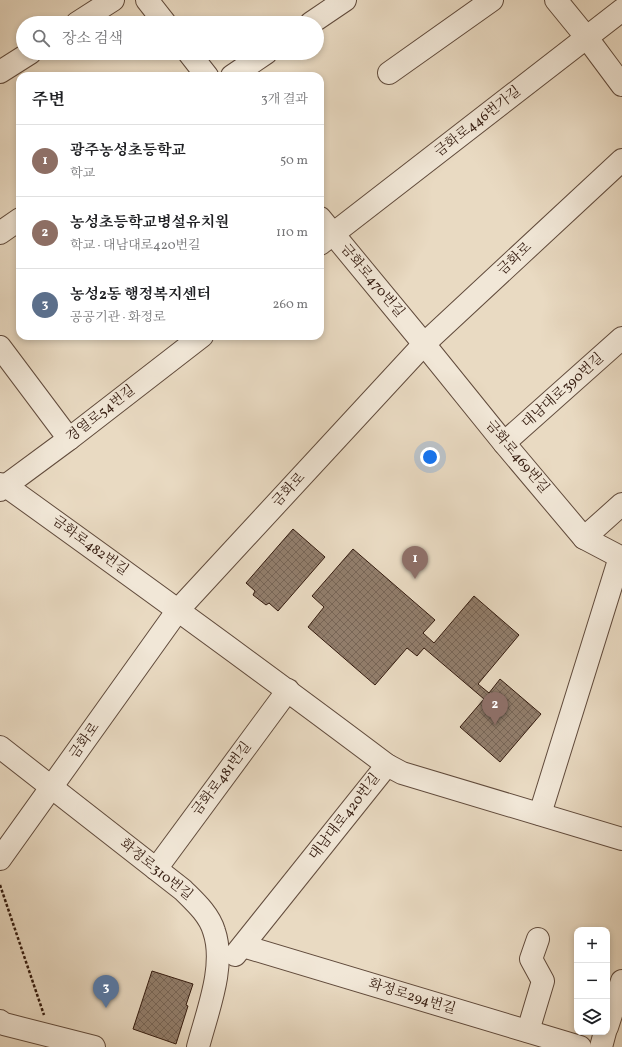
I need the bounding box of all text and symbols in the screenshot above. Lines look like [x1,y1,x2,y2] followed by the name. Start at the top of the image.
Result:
[16,16,324,60] search box
[30,27,52,49] icon: search
[62,29,123,50] text: 장소 검색
[431,82,525,162] street label: 금화로446번가길
[32,89,65,112] text: 주변
[261,91,308,109] text: 3개 결과
[70,141,186,162] text: 광주농성초등학교
[42,152,48,170] text: 1
[280,152,308,170] text: 50 m
[70,165,95,183] text: 학교
[70,213,229,234] text: 농성초등학교병설유치원
[42,224,48,242] text: 2
[276,224,308,242] text: 110 m
[70,237,201,255] text: 학교 · 대남대로420번길
[494,238,537,280] street label: 금화로
[336,240,408,322] street label: 금화로470번길
[70,285,211,306] text: 농성2동 행정복지센터
[42,296,48,314] text: 3
[273,296,308,314] text: 260 m
[70,309,166,327] text: 공공기관 · 화정로
[518,349,608,433] street label: 대남대로390번길
[63,381,139,447] street label: 경열로54번길
[481,416,553,498] street label: 금화로469번길
[420,447,440,467] your location
[268,468,310,511] street label: 금화로
[48,512,132,580] street label: 금화로482번길
[402,546,428,579] pin: 1
[482,692,508,725] pin: 2
[66,719,105,763] street label: 금화로
[188,738,256,820] street label: 금화로481번길
[305,770,385,864] street label: 대남대로420번길
[116,835,196,905] street label: 화정로310번길
[574,927,610,1035] map controls
[574,927,610,963] button: +
[574,963,610,999] button: −
[93,975,119,1008] pin: 3
[366,975,458,1019] street label: 화정로294번길
[574,999,610,1035] button: layers

